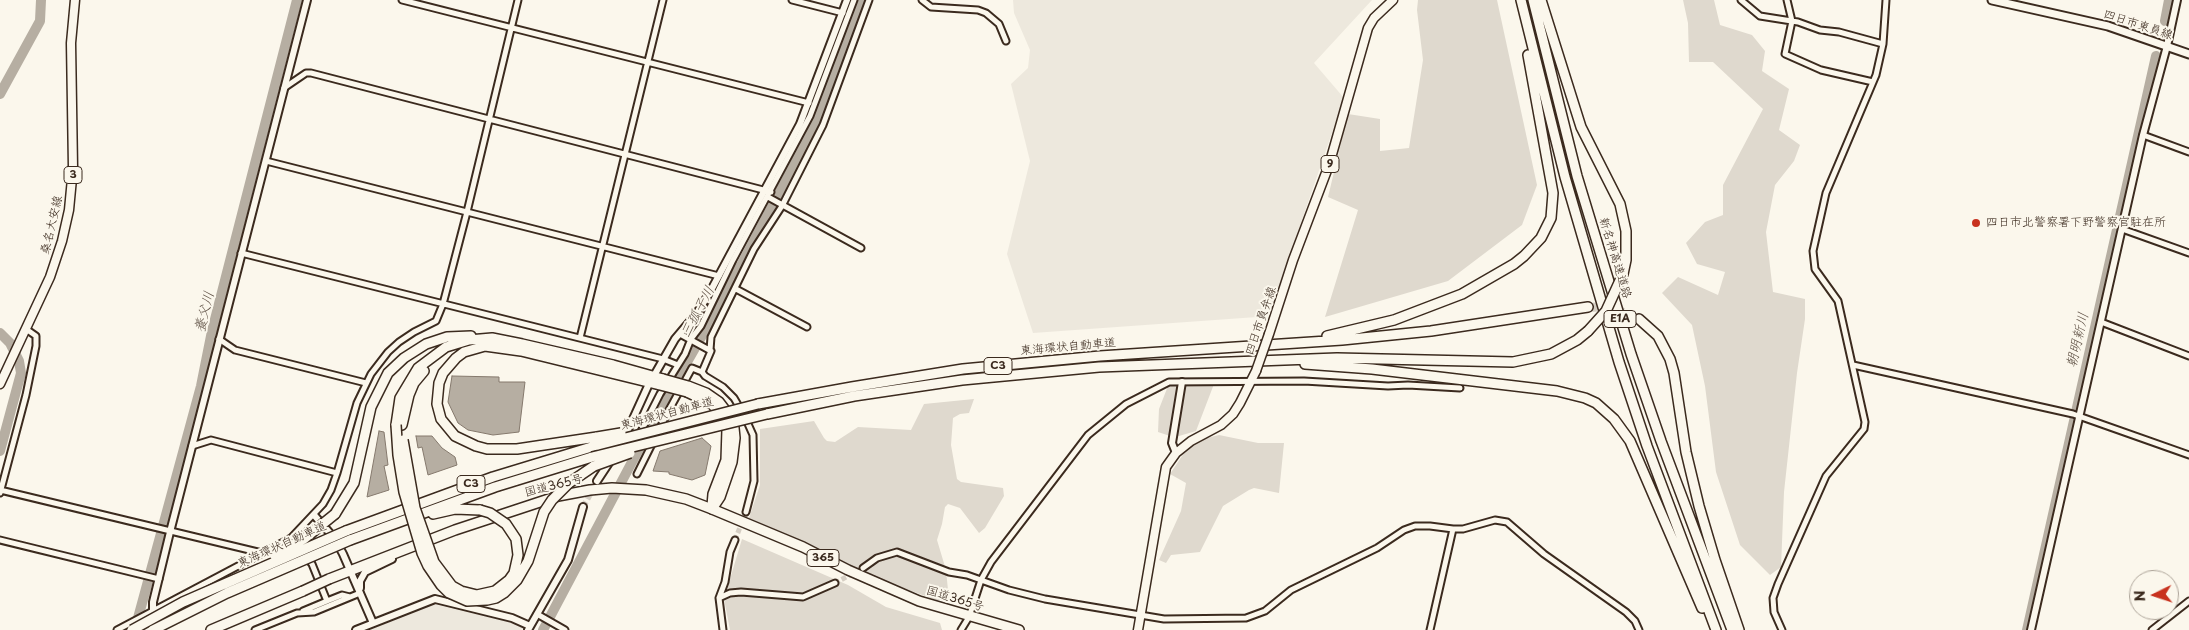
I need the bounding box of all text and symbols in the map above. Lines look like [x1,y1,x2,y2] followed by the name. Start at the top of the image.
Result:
[2102,7,2174,43] street label: 四日市東員線
[1321,156,1339,172] road number: 9
[64,166,82,184] road number: 3
[38,194,66,256] street label: 桑名大安線
[1596,216,1634,300] street label: 新名神高速道路
[1986,216,2166,230] place label: 四日市北警察署下野警察官駐在所
[1970,217,1982,229] marker: 四日市北警察署下野警察官駐在所
[677,283,719,341] water label: 三孤子川
[1242,285,1280,357] street label: 四日市員弁線
[192,290,218,334] water label: 養父川
[1604,310,1636,328] road number: E1A
[2064,311,2092,369] water label: 朝明新川
[1020,336,1116,358] street label: 東海環状自動車道
[984,358,1012,374] road number: C3
[619,395,715,433] street label: 東海環状自動車道
[523,472,585,500] street label: 国道365号
[457,476,485,492] road number: C3
[235,519,329,571] street label: 東海環状自動車道
[807,550,839,566] road number: 365
[2129,570,2179,620] north arrow
[924,583,986,615] street label: 国道365号
[2129,590,2150,602] text: N

